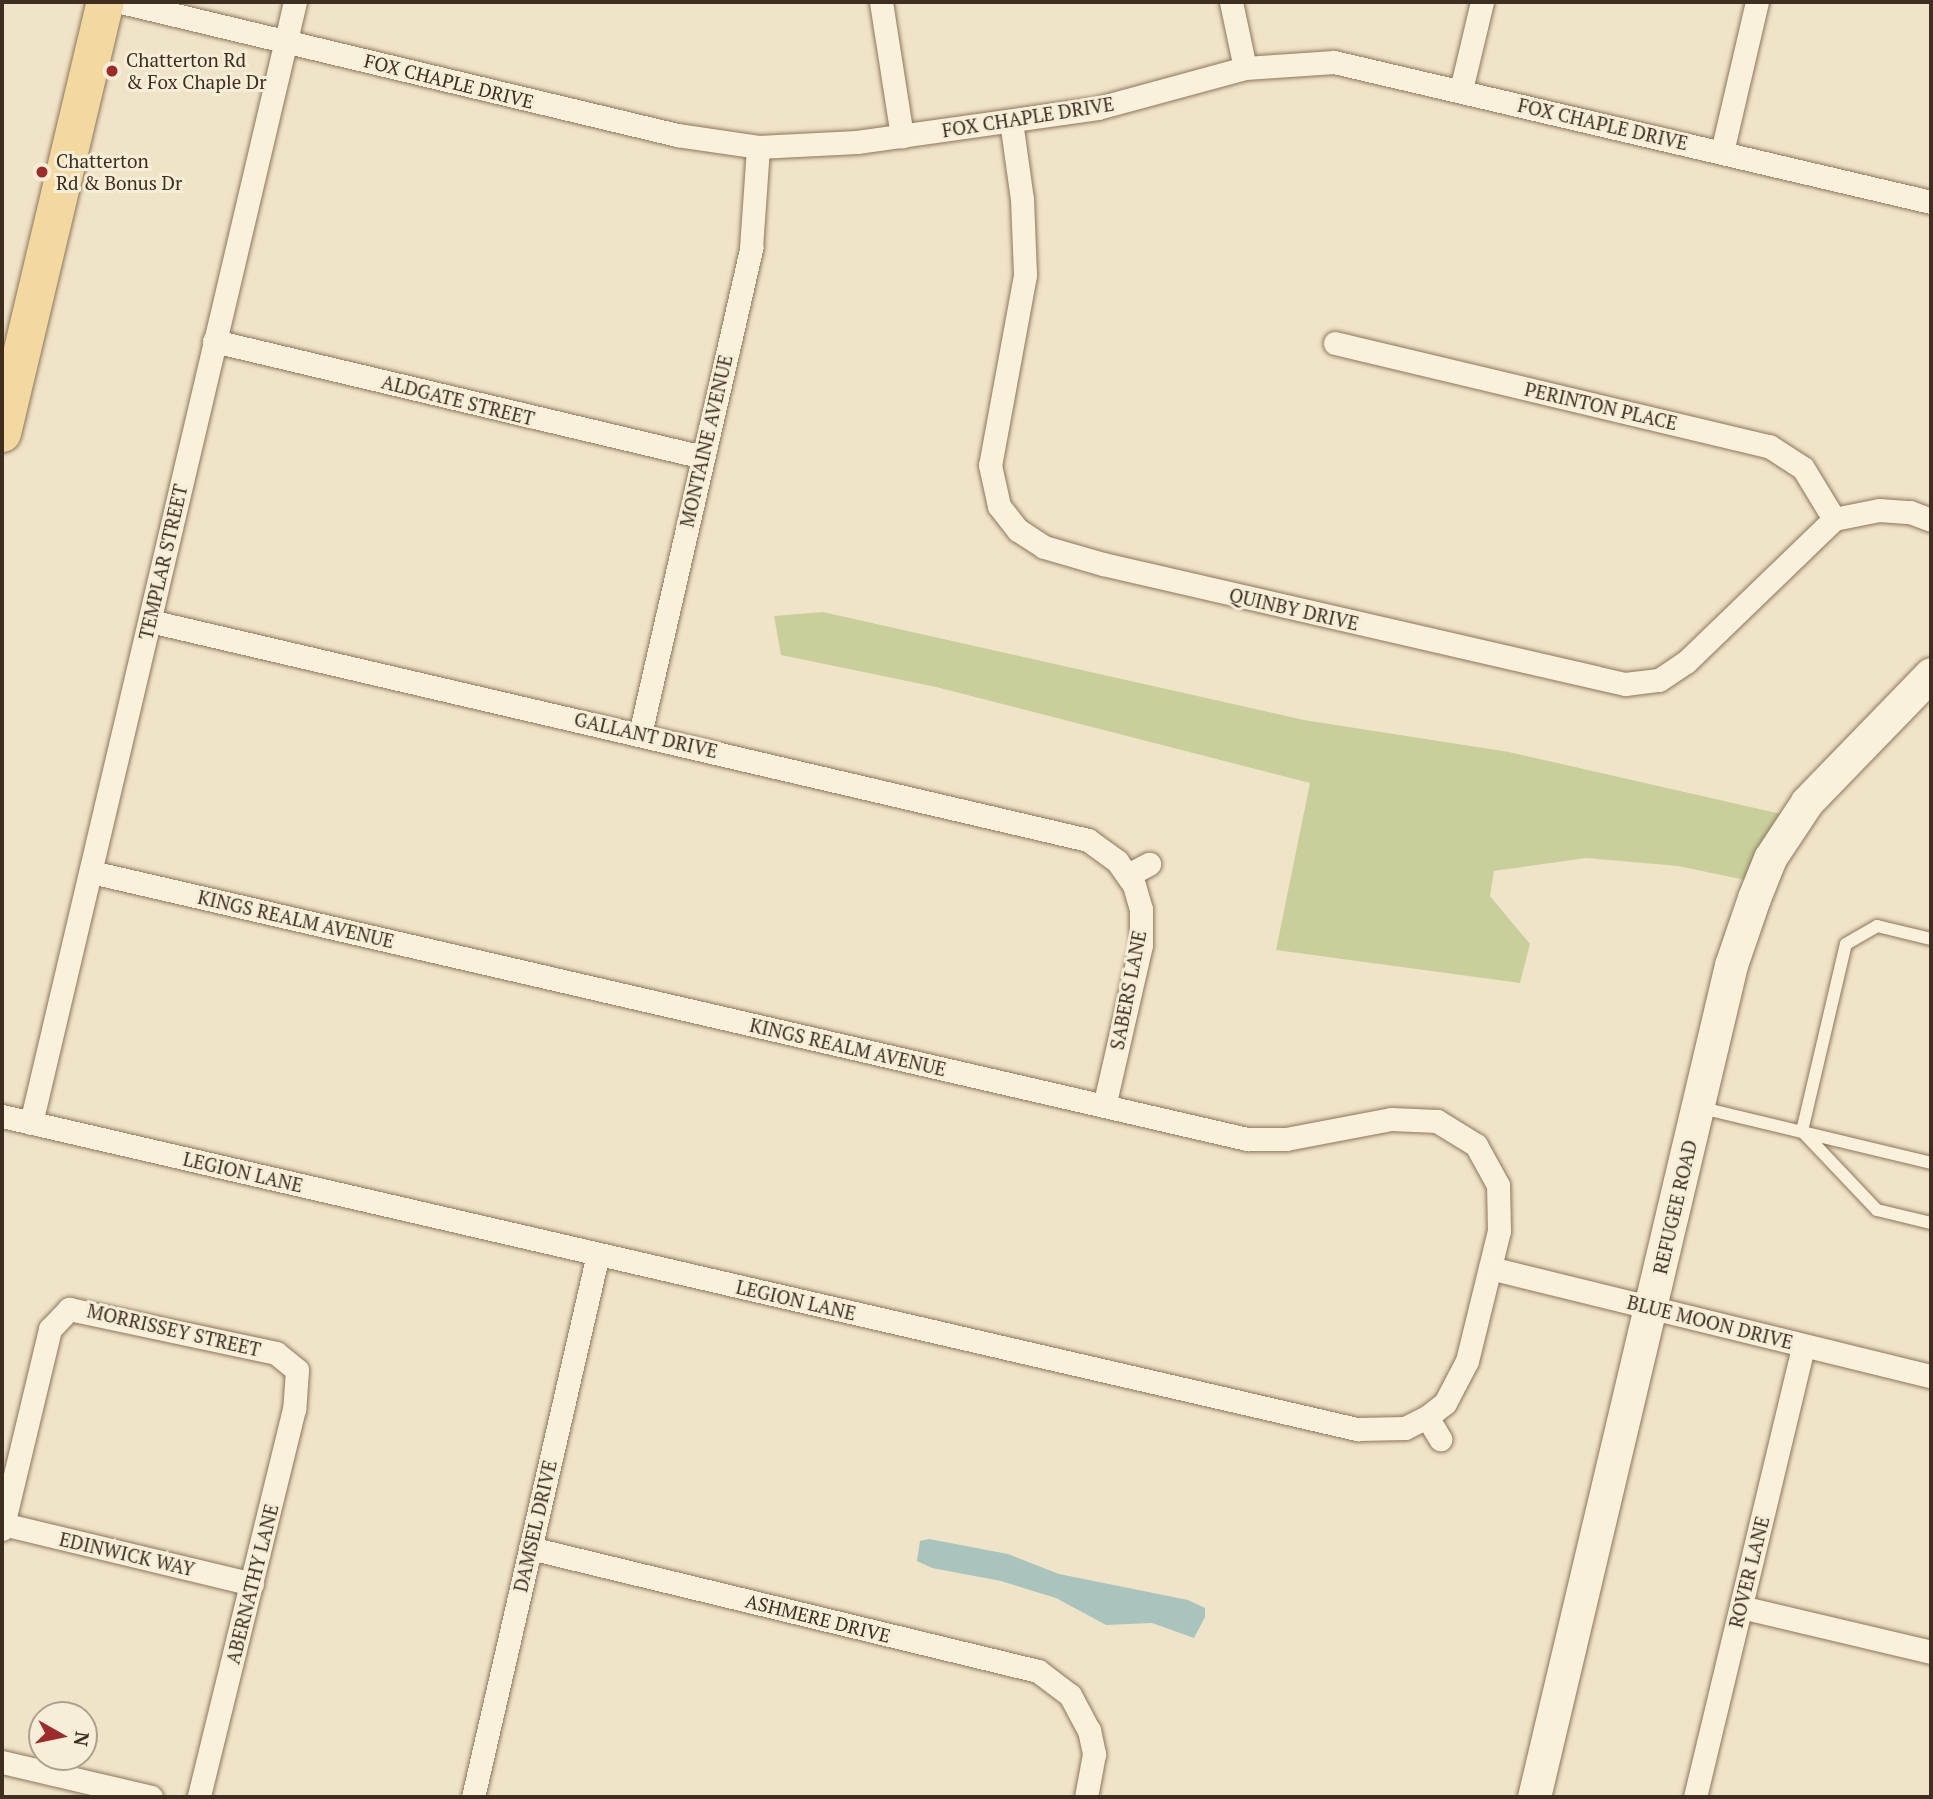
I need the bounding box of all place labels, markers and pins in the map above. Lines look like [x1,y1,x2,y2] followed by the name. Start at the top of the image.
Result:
[126,49,267,93] place label: Chatterton Rd & Fox Chaple Dr
[104,63,120,79] marker: Chatterton Rd & Fox Chaple Dr
[56,150,182,194] place label: Chatterton Rd & Bonus Dr
[34,164,50,180] marker: Chatterton Rd & Bonus Dr

